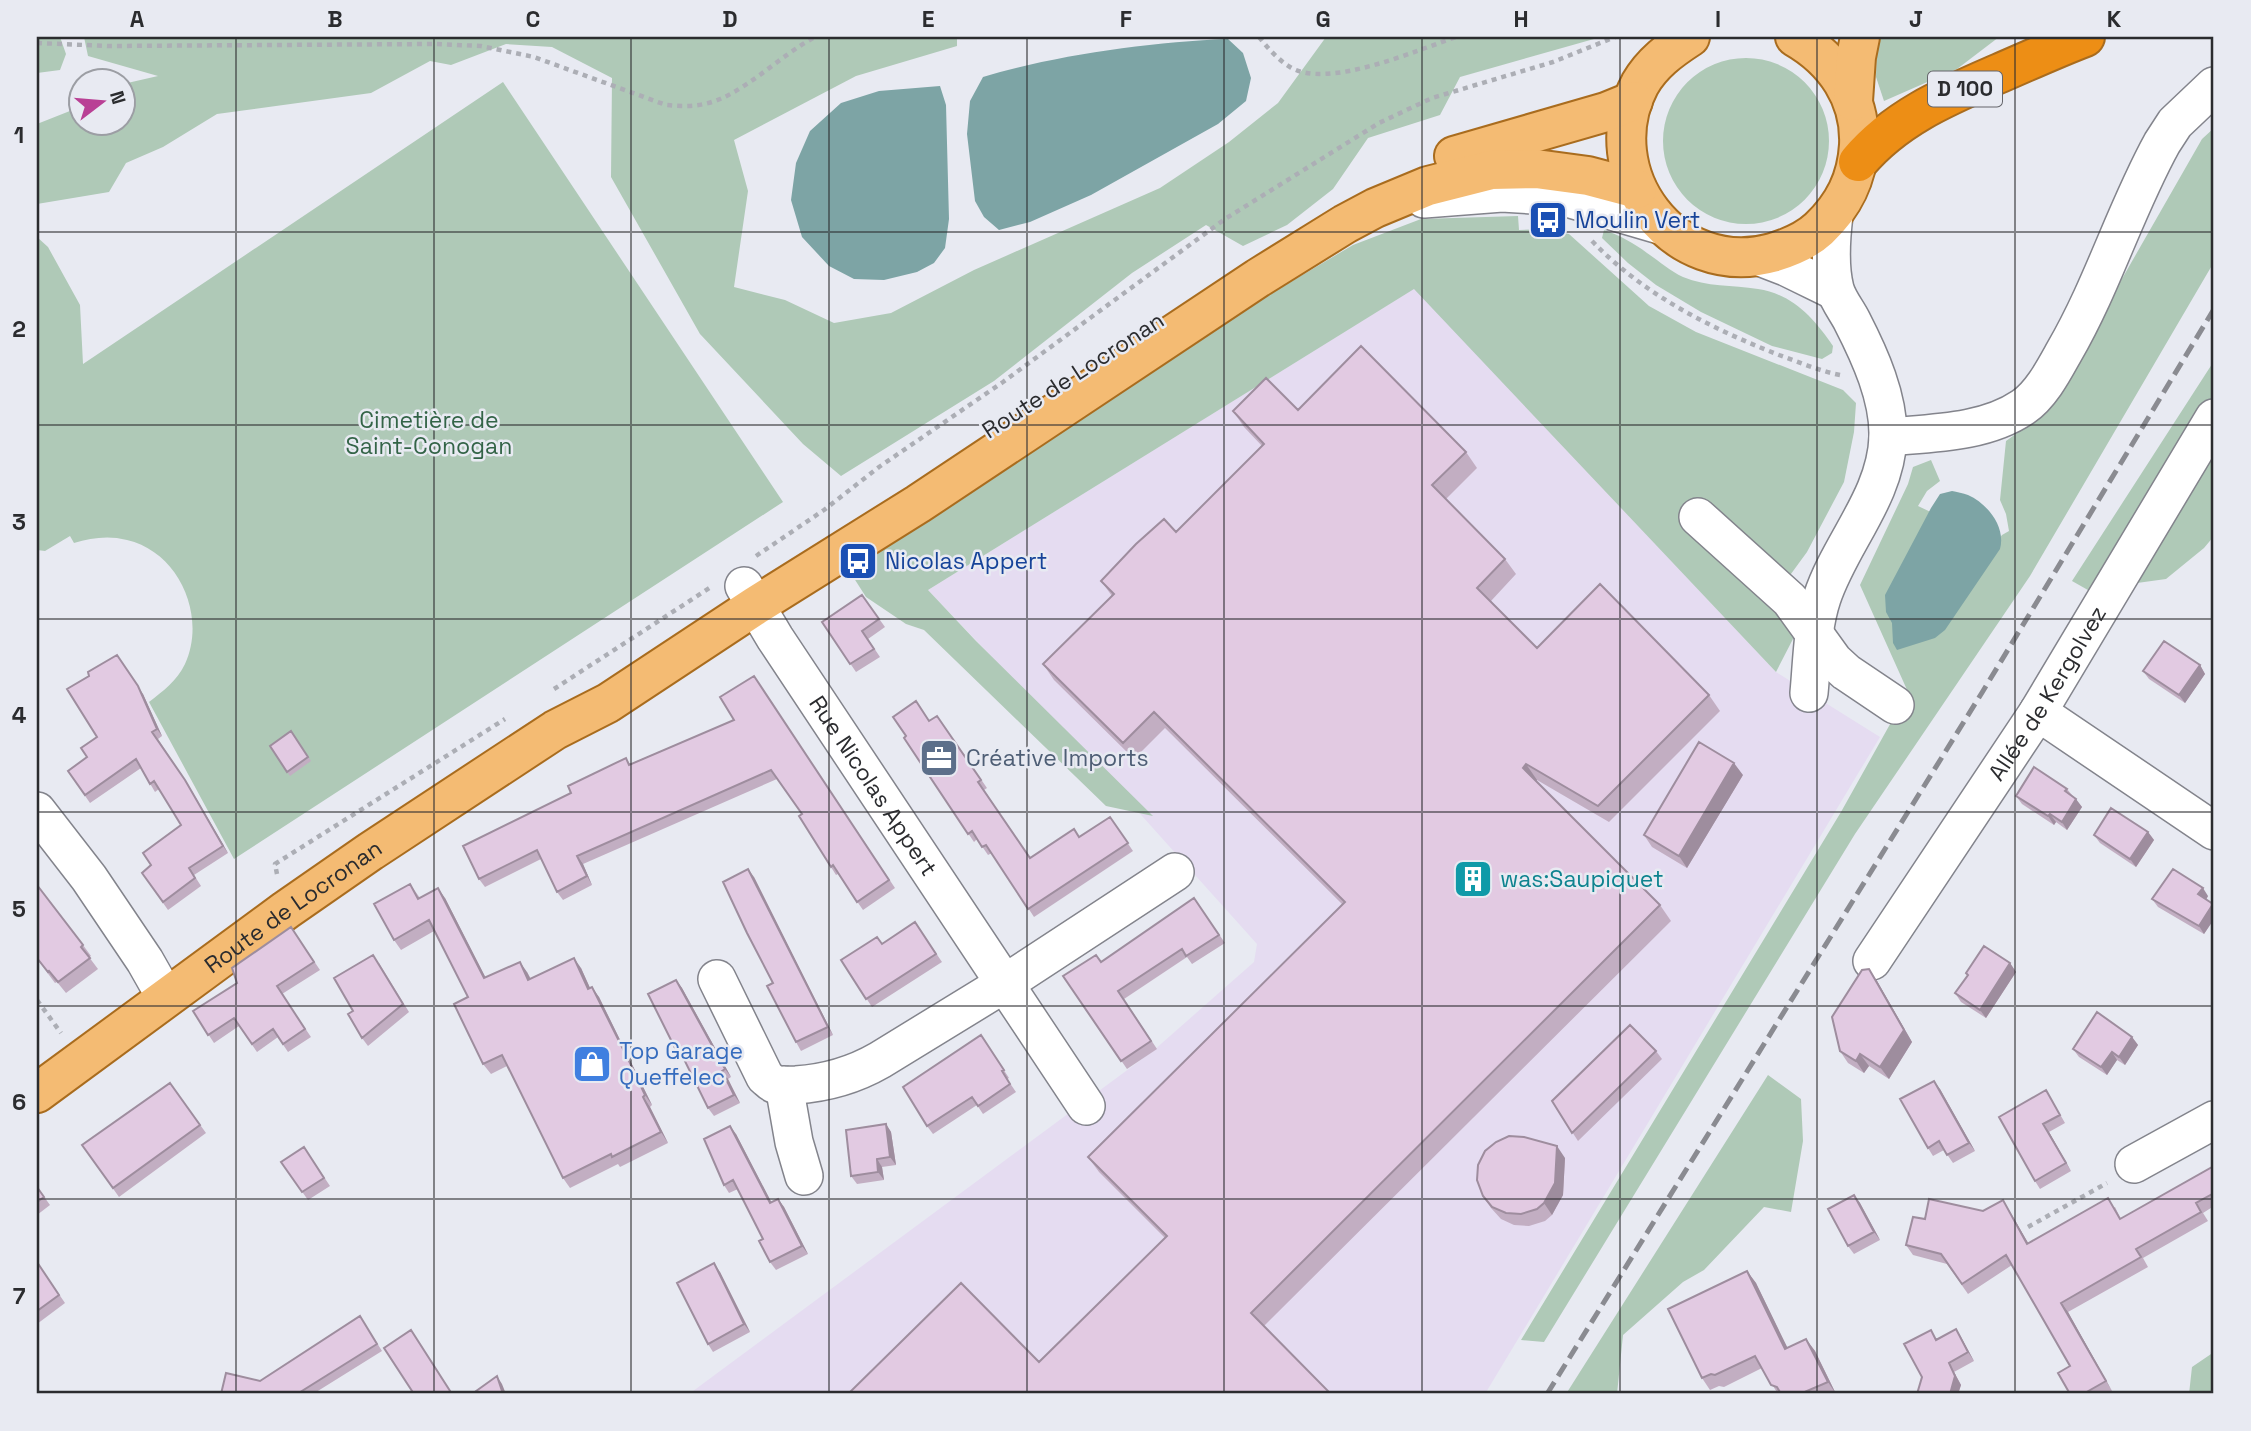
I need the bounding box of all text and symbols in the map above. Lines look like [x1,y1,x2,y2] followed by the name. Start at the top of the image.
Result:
[130,4,145,34] text: A
[327,4,343,34] text: B
[526,4,540,34] text: C
[722,4,738,34] text: D
[922,4,934,34] text: E
[1120,4,1132,34] text: F
[1315,4,1331,34] text: G
[1513,4,1529,34] text: H
[1715,4,1721,34] text: I
[1909,4,1923,34] text: J
[2107,4,2122,34] text: K
[66,66,136,136] north arrow
[1928,72,2002,106] road number: D 100
[104,88,132,107] text: N
[14,120,24,150] text: 1
[1527,199,1569,241] bus stop icon: Moulin Vert
[1575,205,1700,235] place label: Moulin Vert
[976,305,1170,445] street label: Route de Locronan
[12,314,26,344] text: 2
[346,405,512,461] park label: Cimetière de Saint-Conogan
[12,507,26,537] text: 3
[837,540,879,582] bus stop icon: Nicolas Appert
[885,546,1047,576] place label: Nicolas Appert
[1981,600,2113,786] street label: Allée de Kergolvez
[802,690,944,882] street label: Rue Nicolas Appert
[12,700,27,730] text: 4
[918,737,960,779] office icon: Créative Imports
[966,743,1149,773] place label: Créative Imports
[198,833,388,980] street label: Route de Locronan
[1452,858,1494,900] building icon: was:Saupiquet
[1500,864,1664,894] place label: was:Saupiquet
[12,894,26,924] text: 5
[619,1036,743,1092] place label: Top Garage Queffelec
[571,1043,613,1085] shop icon: Top Garage Queffelec
[12,1087,26,1117] text: 6
[13,1281,26,1311] text: 7

